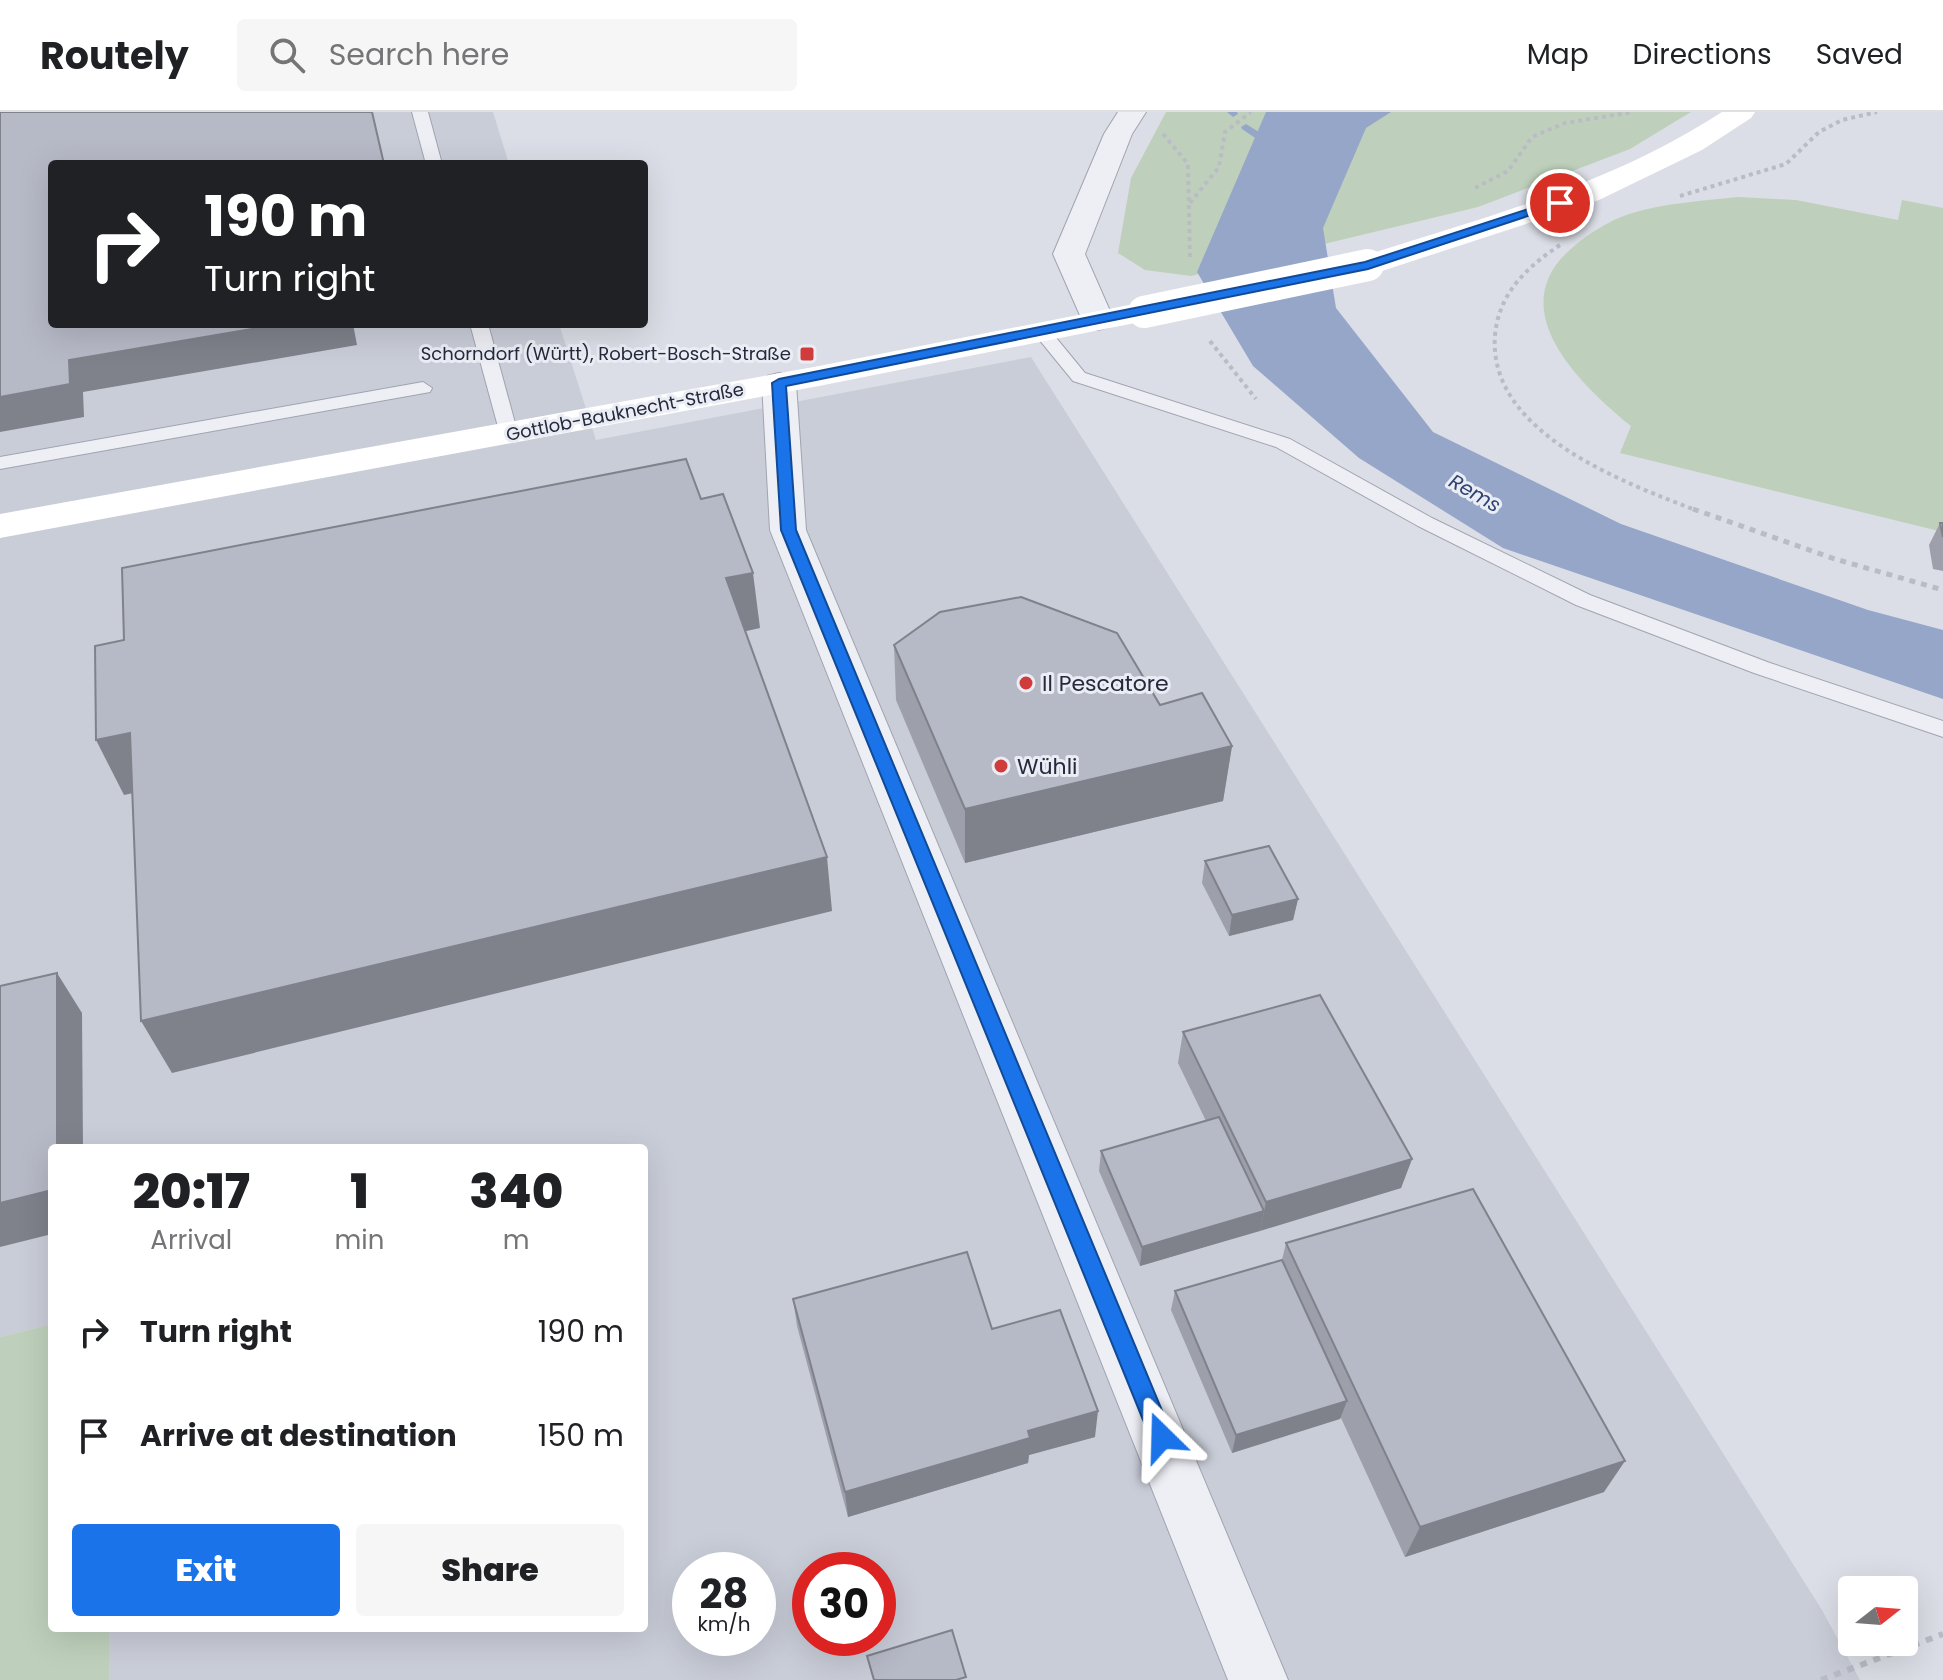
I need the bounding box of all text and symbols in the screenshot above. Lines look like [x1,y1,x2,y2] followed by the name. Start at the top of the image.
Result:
[237,19,797,91] search box
[40,29,189,82] text: Routely
[265,33,309,77] icon: search
[329,33,509,76] text: Search here
[1527,35,1589,74] text: Map
[1633,35,1772,74] text: Directions
[1816,35,1903,74] text: Saved
[1526,169,1594,237] pin
[204,177,367,256] text: 190 m
[1538,181,1582,225] icon: arrive
[72,192,176,296] icon: right
[204,253,375,304] text: Turn right
[421,341,791,366] place label: Schorndorf (Württ), Robert-Bosch-Straße
[798,345,816,363] marker: Schorndorf (Württ), Robert-Bosch-Straße
[504,376,746,447] street label: Gottlob-Bauknecht-Straße
[1444,467,1506,519] water label: Rems
[1042,668,1169,699] place label: Il Pescatore
[1017,674,1035,692] marker: Il Pescatore
[1017,751,1077,782] place label: Wühli
[992,757,1010,775] marker: Wühli
[133,1158,250,1225] text: 20:17
[350,1158,369,1225] text: 1
[469,1158,563,1225] text: 340
[150,1222,232,1258] text: Arrival
[335,1222,384,1258] text: min
[503,1222,530,1258] text: m
[72,1310,116,1354] icon: right
[140,1310,292,1353] text: Turn right
[538,1310,624,1353] text: 190 m
[1120,1395,1204,1479] position arrow
[72,1414,116,1458] icon: arrive
[140,1414,457,1457] text: Arrive at destination
[538,1414,624,1457] text: 150 m
[72,1524,340,1616] button: Exit
[356,1524,624,1616] button: Share
[792,1552,896,1656] speed limit sign: 30
[700,1566,748,1622] text: 28
[1838,1576,1918,1656] north arrow
[1838,1576,1918,1656] map controls
[697,1610,751,1638] text: km/h

